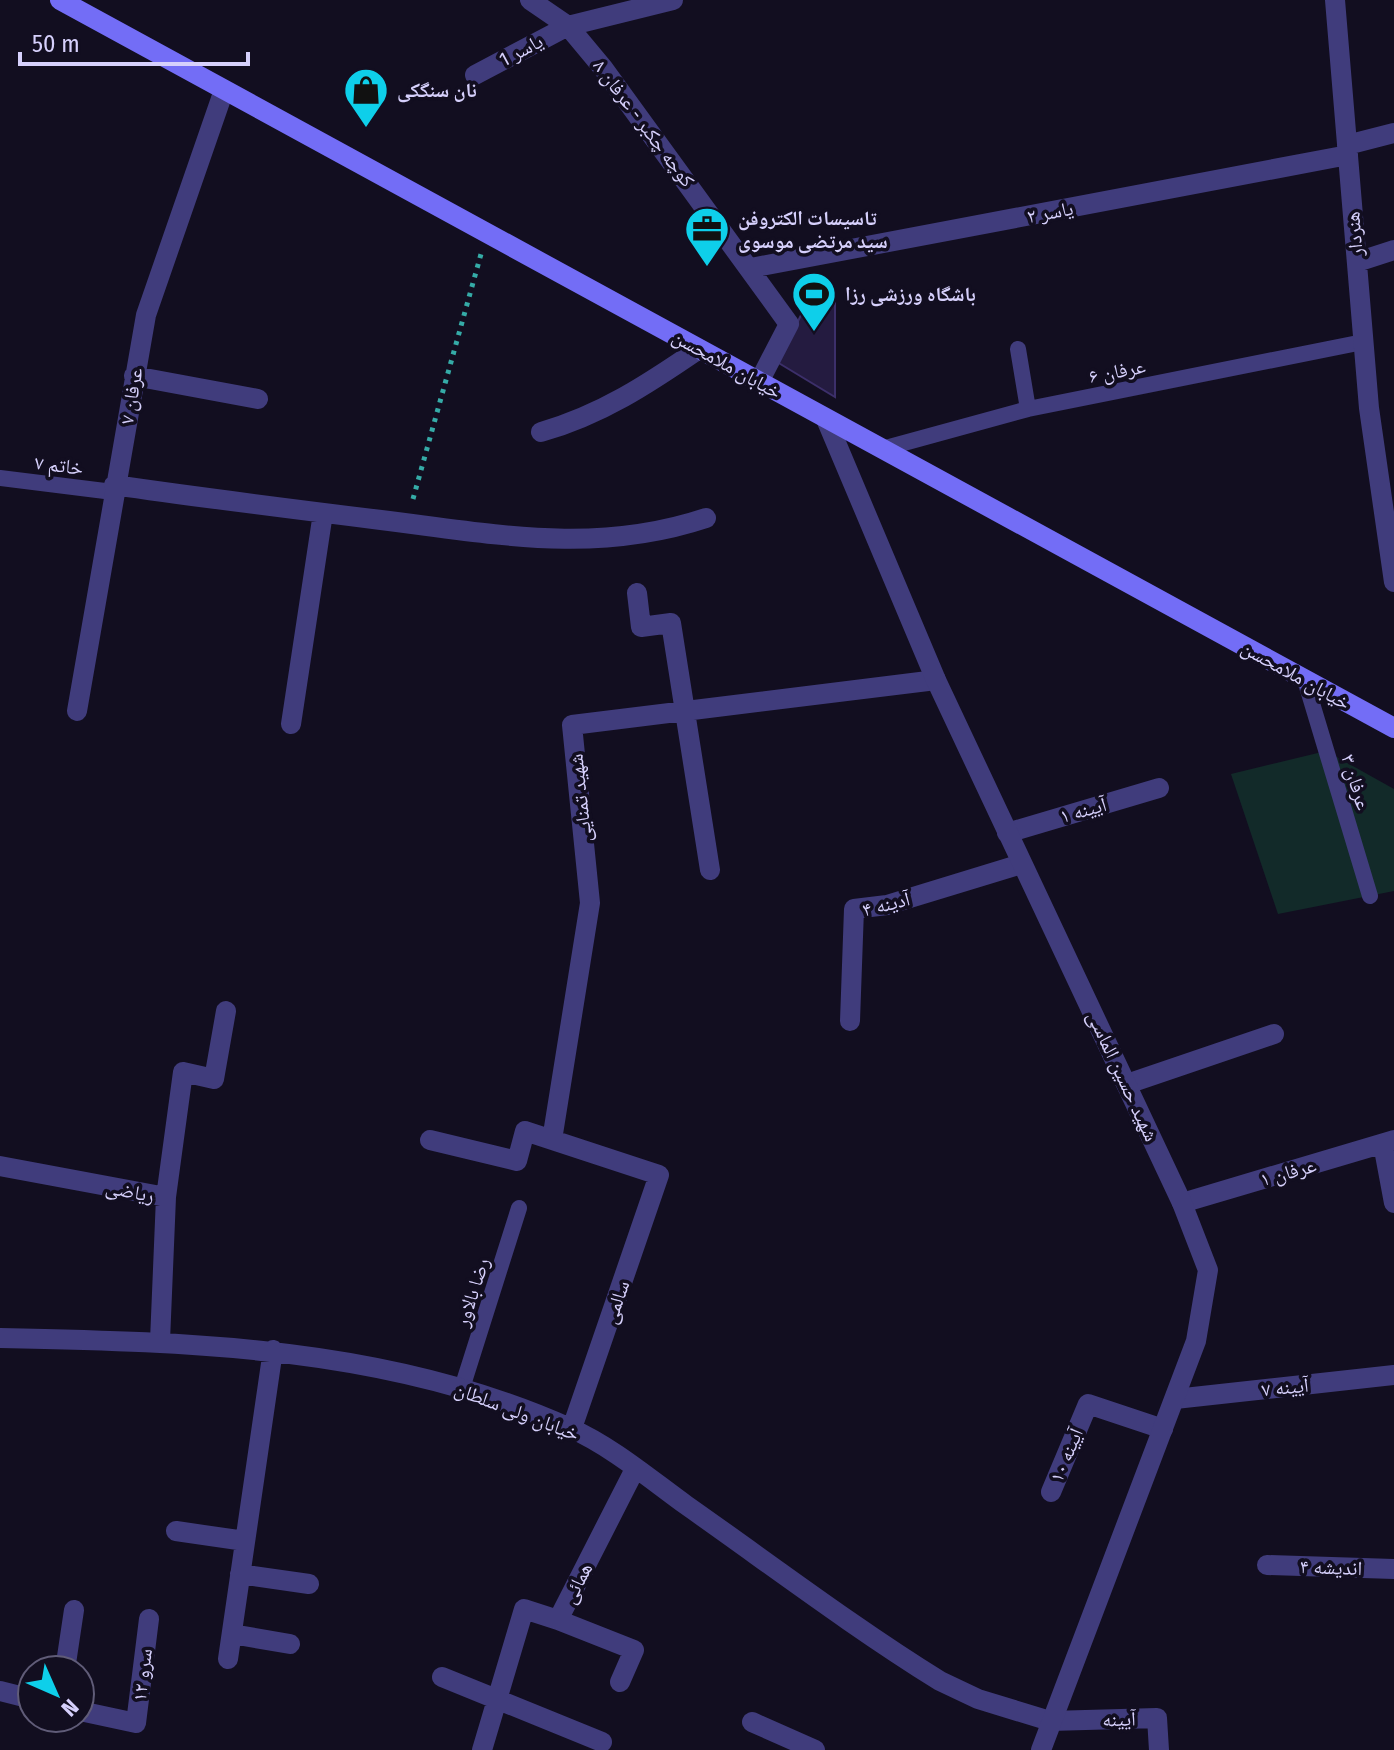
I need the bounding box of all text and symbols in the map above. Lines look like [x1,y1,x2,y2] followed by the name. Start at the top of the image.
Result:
[20,16,248,66] scale bar
[495,29,547,71] street label: یاسر 1
[32,30,80,58] text: 50 m
[588,54,700,192] street label: کوچه چکبر - عرفان ۸
[342,66,390,129] shop icon: نان سنگکی
[397,78,477,103] place label: نان سنگکی
[1025,196,1075,228] street label: یاسر ۲
[683,205,731,268] office icon: تاسیسات الکتروفن سید مرتضی موسوی
[738,206,888,254] place label: تاسیسات الکتروفن سید مرتضی موسوی
[1340,211,1368,258] street label: هنردار
[790,270,838,333] sports icon: باشگاه ورزشی رزا
[845,282,976,307] place label: باشگاه ورزشی رزا
[668,324,786,404] street label: خیابان ملامحسن
[1087,354,1147,388] street label: عرفان ۶
[114,366,148,426] street label: عرفان ۷
[33,450,85,482] street label: خاتم ۷
[1237,635,1355,715] street label: خیابان ملامحسن
[1336,751,1376,813] street label: عرفان ۳
[563,753,597,843] street label: شهید تمنایی
[1057,792,1110,828] street label: آیینه ۱
[860,886,913,922] street label: آدینه ۴
[1082,1007,1164,1145] street label: شهید حسین الماسی
[1257,1153,1319,1191] street label: عرفان ۱
[104,1175,156,1207] street label: ریاضی
[449,1254,494,1331] street label: رضا بالاور
[597,1277,635,1327] street label: سالمی
[1260,1372,1311,1401] street label: آیینه ۷
[451,1376,583,1446] street label: خیابان ولی سلطان
[1044,1424,1088,1486] street label: آیینه ۱۰
[1299,1554,1363,1580] street label: اندیشه ۴
[557,1559,597,1607] street label: همائی
[127,1647,157,1703] street label: سرو ۱۲
[16,1654,96,1734] north arrow
[56,1694,84,1722] text: N
[1102,1706,1137,1732] street label: آیینه

